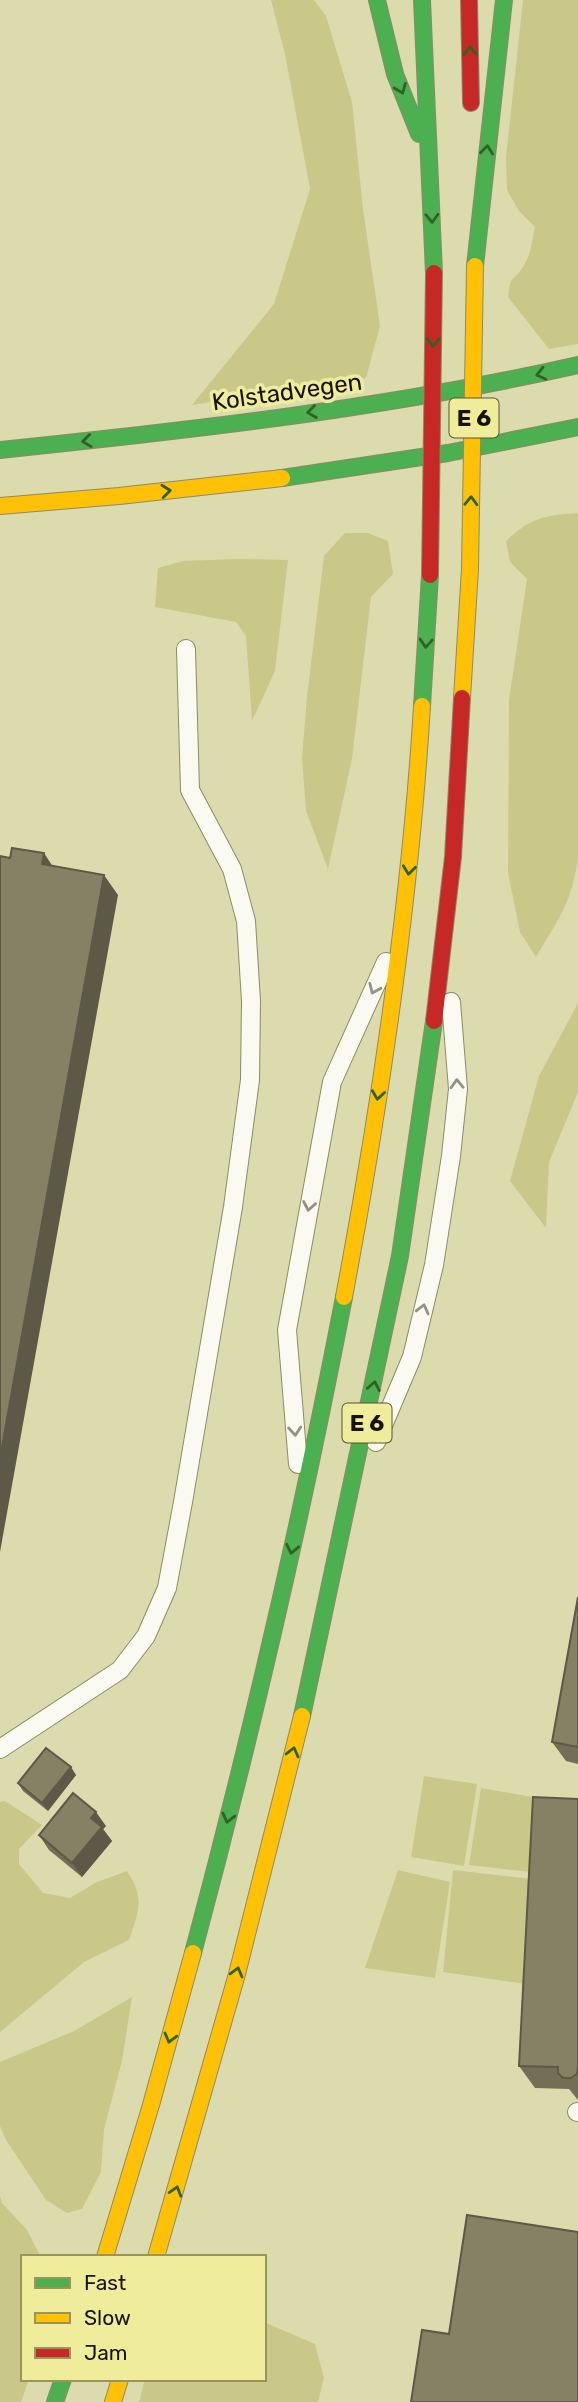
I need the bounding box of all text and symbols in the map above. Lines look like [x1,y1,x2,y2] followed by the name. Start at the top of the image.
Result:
[462,45,478,56] one-way arrow
[393,83,407,95] one-way arrow
[479,144,494,155] one-way arrow
[424,213,440,224] one-way arrow
[425,337,441,347] one-way arrow
[535,366,547,380] one-way arrow
[210,368,364,416] street label: Kolstadvegen
[449,398,498,438] road number: E 6
[306,404,318,419] one-way arrow
[81,433,92,448] one-way arrow
[160,484,171,499] one-way arrow
[464,495,479,506] one-way arrow
[419,638,434,649] one-way arrow
[401,864,416,876] one-way arrow
[368,982,382,994] one-way arrow
[449,1078,465,1089] one-way arrow
[371,1089,386,1101] one-way arrow
[303,1200,318,1212] one-way arrow
[415,1303,430,1315] one-way arrow
[366,1380,381,1392] one-way arrow
[342,1404,392,1442] road number: E 6
[287,1426,302,1437] one-way arrow
[286,1543,300,1555] one-way arrow
[285,1746,299,1758] one-way arrow
[222,1812,236,1824] one-way arrow
[229,1966,244,1978] one-way arrow
[164,2032,178,2044] one-way arrow
[167,2186,182,2198] one-way arrow
[21,2255,266,2381] legend
[84,2270,126,2295] text: Fast
[84,2305,131,2330] text: Slow
[84,2340,128,2365] text: Jam

